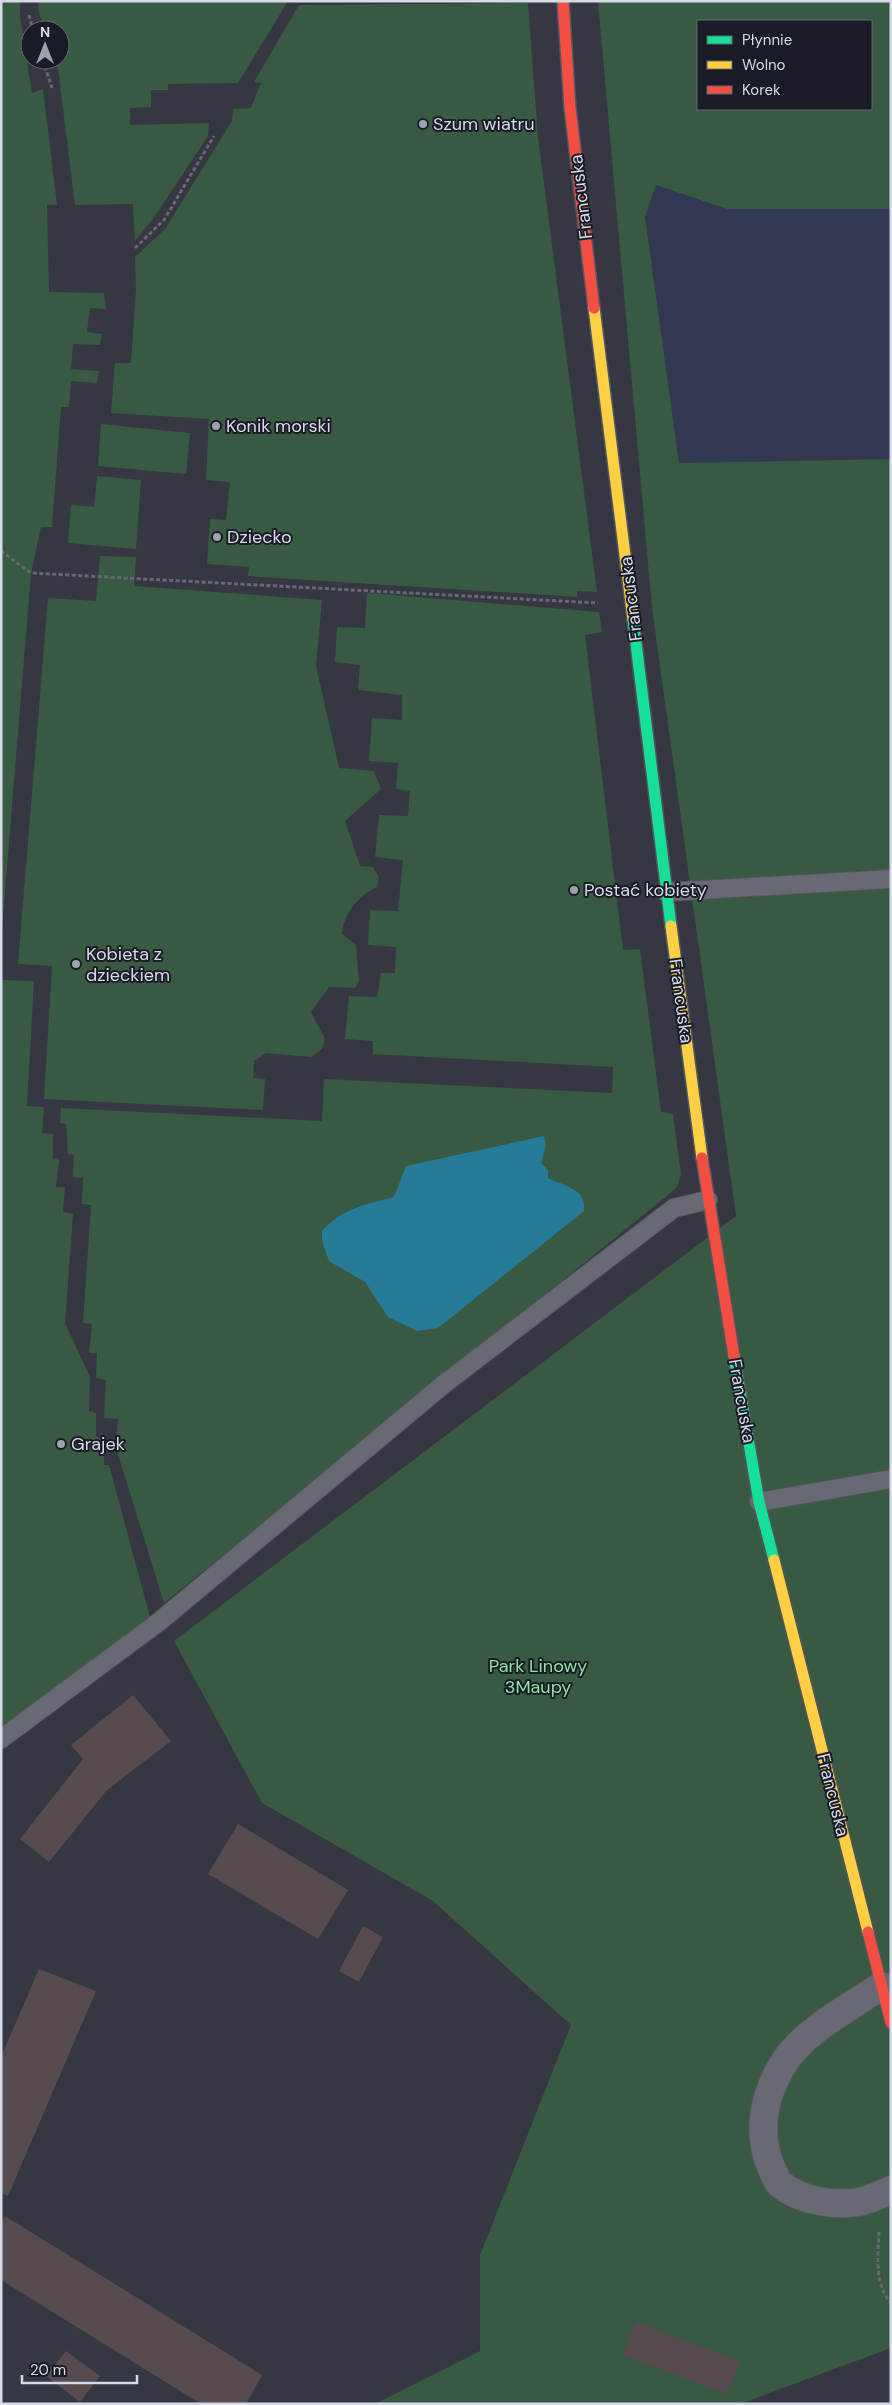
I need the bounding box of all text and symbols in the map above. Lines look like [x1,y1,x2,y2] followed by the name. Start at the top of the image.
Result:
[20,20,70,70] north arrow
[697,20,872,110] legend
[40,23,50,41] text: N
[742,30,792,50] text: Płynnie
[742,55,786,75] text: Wolno
[742,80,781,100] text: Korek
[433,112,534,136] place label: Szum wiatru
[417,118,429,130] marker: Szum wiatru
[564,153,598,241] street label: Francuska
[226,414,331,438] place label: Konik morski
[210,420,222,432] marker: Konik morski
[227,525,292,549] place label: Dziecko
[211,531,223,543] marker: Dziecko
[614,555,648,643] street label: Francuska
[584,878,707,902] place label: Postać kobiety
[568,884,580,896] marker: Postać kobiety
[86,942,170,987] place label: Kobieta z dzieckiem
[663,957,699,1045] street label: Francuska
[70,958,82,970] marker: Kobieta z dzieckiem
[723,1357,761,1445] street label: Francuska
[71,1432,125,1456] place label: Grajek
[55,1438,67,1450] marker: Grajek
[489,1654,587,1699] park label: Park Linowy 3Maupy
[811,1751,855,1839] street label: Francuska
[22,2352,138,2384] scale bar
[30,2360,66,2380] text: 20 m

